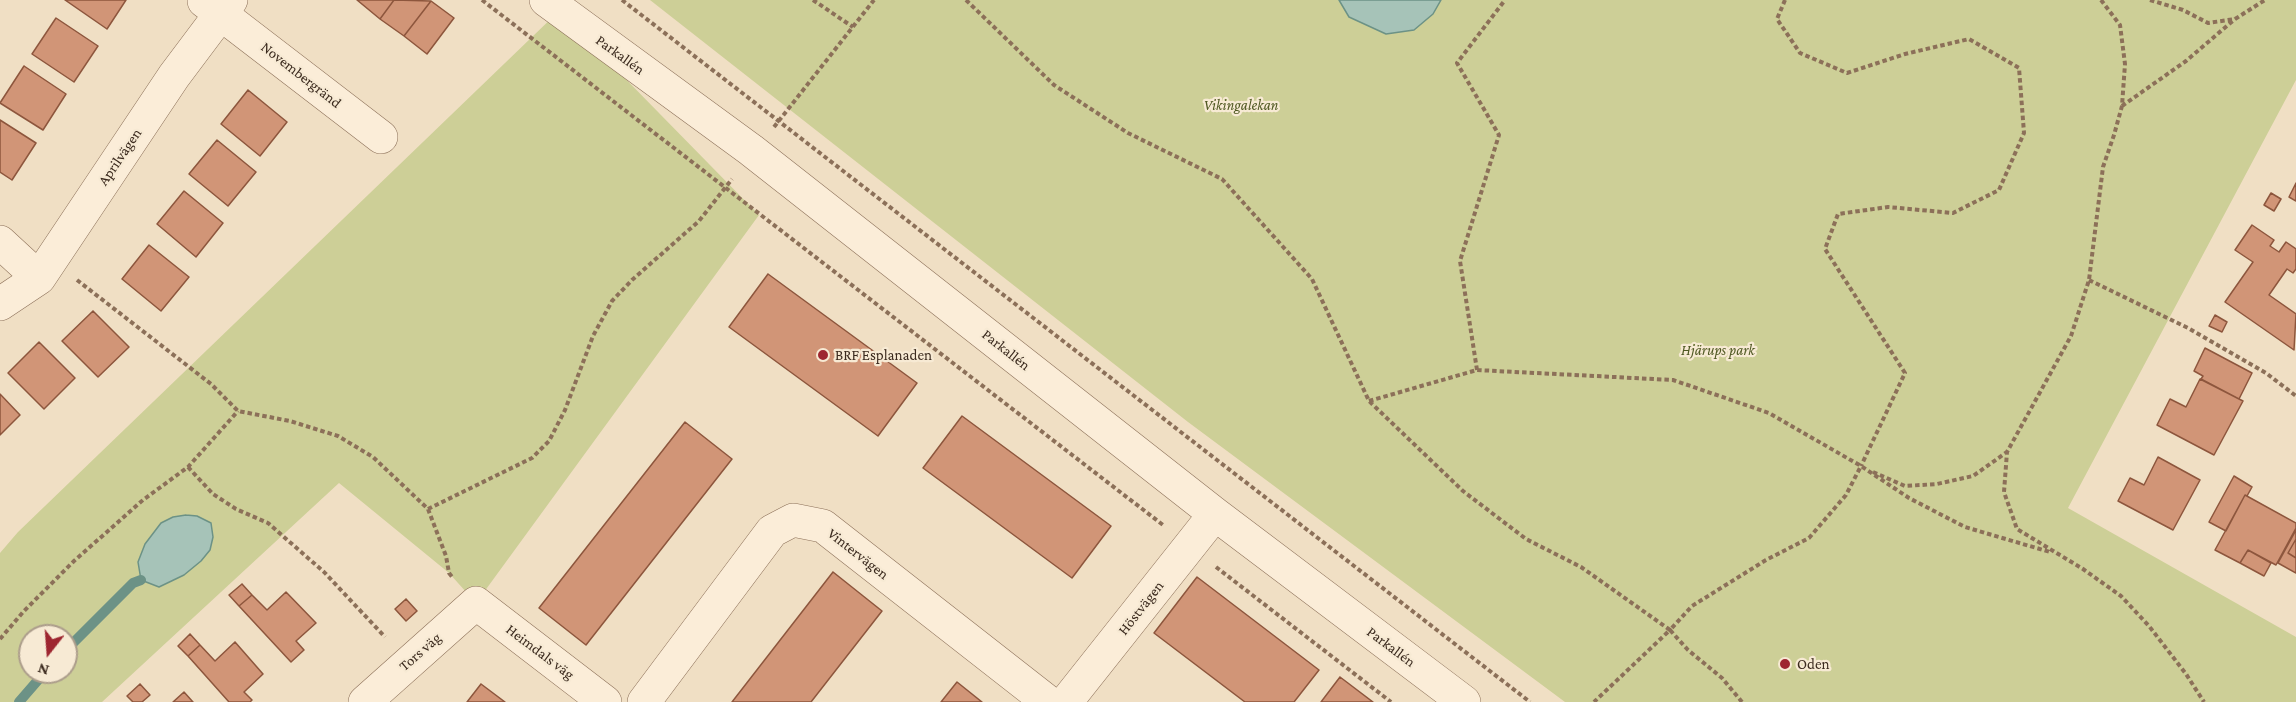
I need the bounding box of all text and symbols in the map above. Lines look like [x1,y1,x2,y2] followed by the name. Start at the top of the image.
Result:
[592,31,648,79] street label: Parkallén
[257,38,345,112] street label: Novembergränd
[1204,96,1278,114] park label: Vikingalekan
[94,125,146,189] street label: Aprilvägen
[978,326,1034,374] street label: Parkallén
[1681,341,1755,359] park label: Hjärups park
[835,346,932,364] place label: BRF Esplanaden
[816,348,830,362] marker: BRF Esplanaden
[824,525,892,583] street label: Vintervägen
[1114,577,1168,639] street label: Höstvägen
[502,620,578,684] street label: Heimdals väg
[1363,623,1419,671] street label: Parkallén
[18,624,78,684] north arrow
[395,629,445,675] street label: Tors väg
[1797,655,1830,673] place label: Oden
[1778,657,1792,671] marker: Oden
[35,660,51,680] text: N

